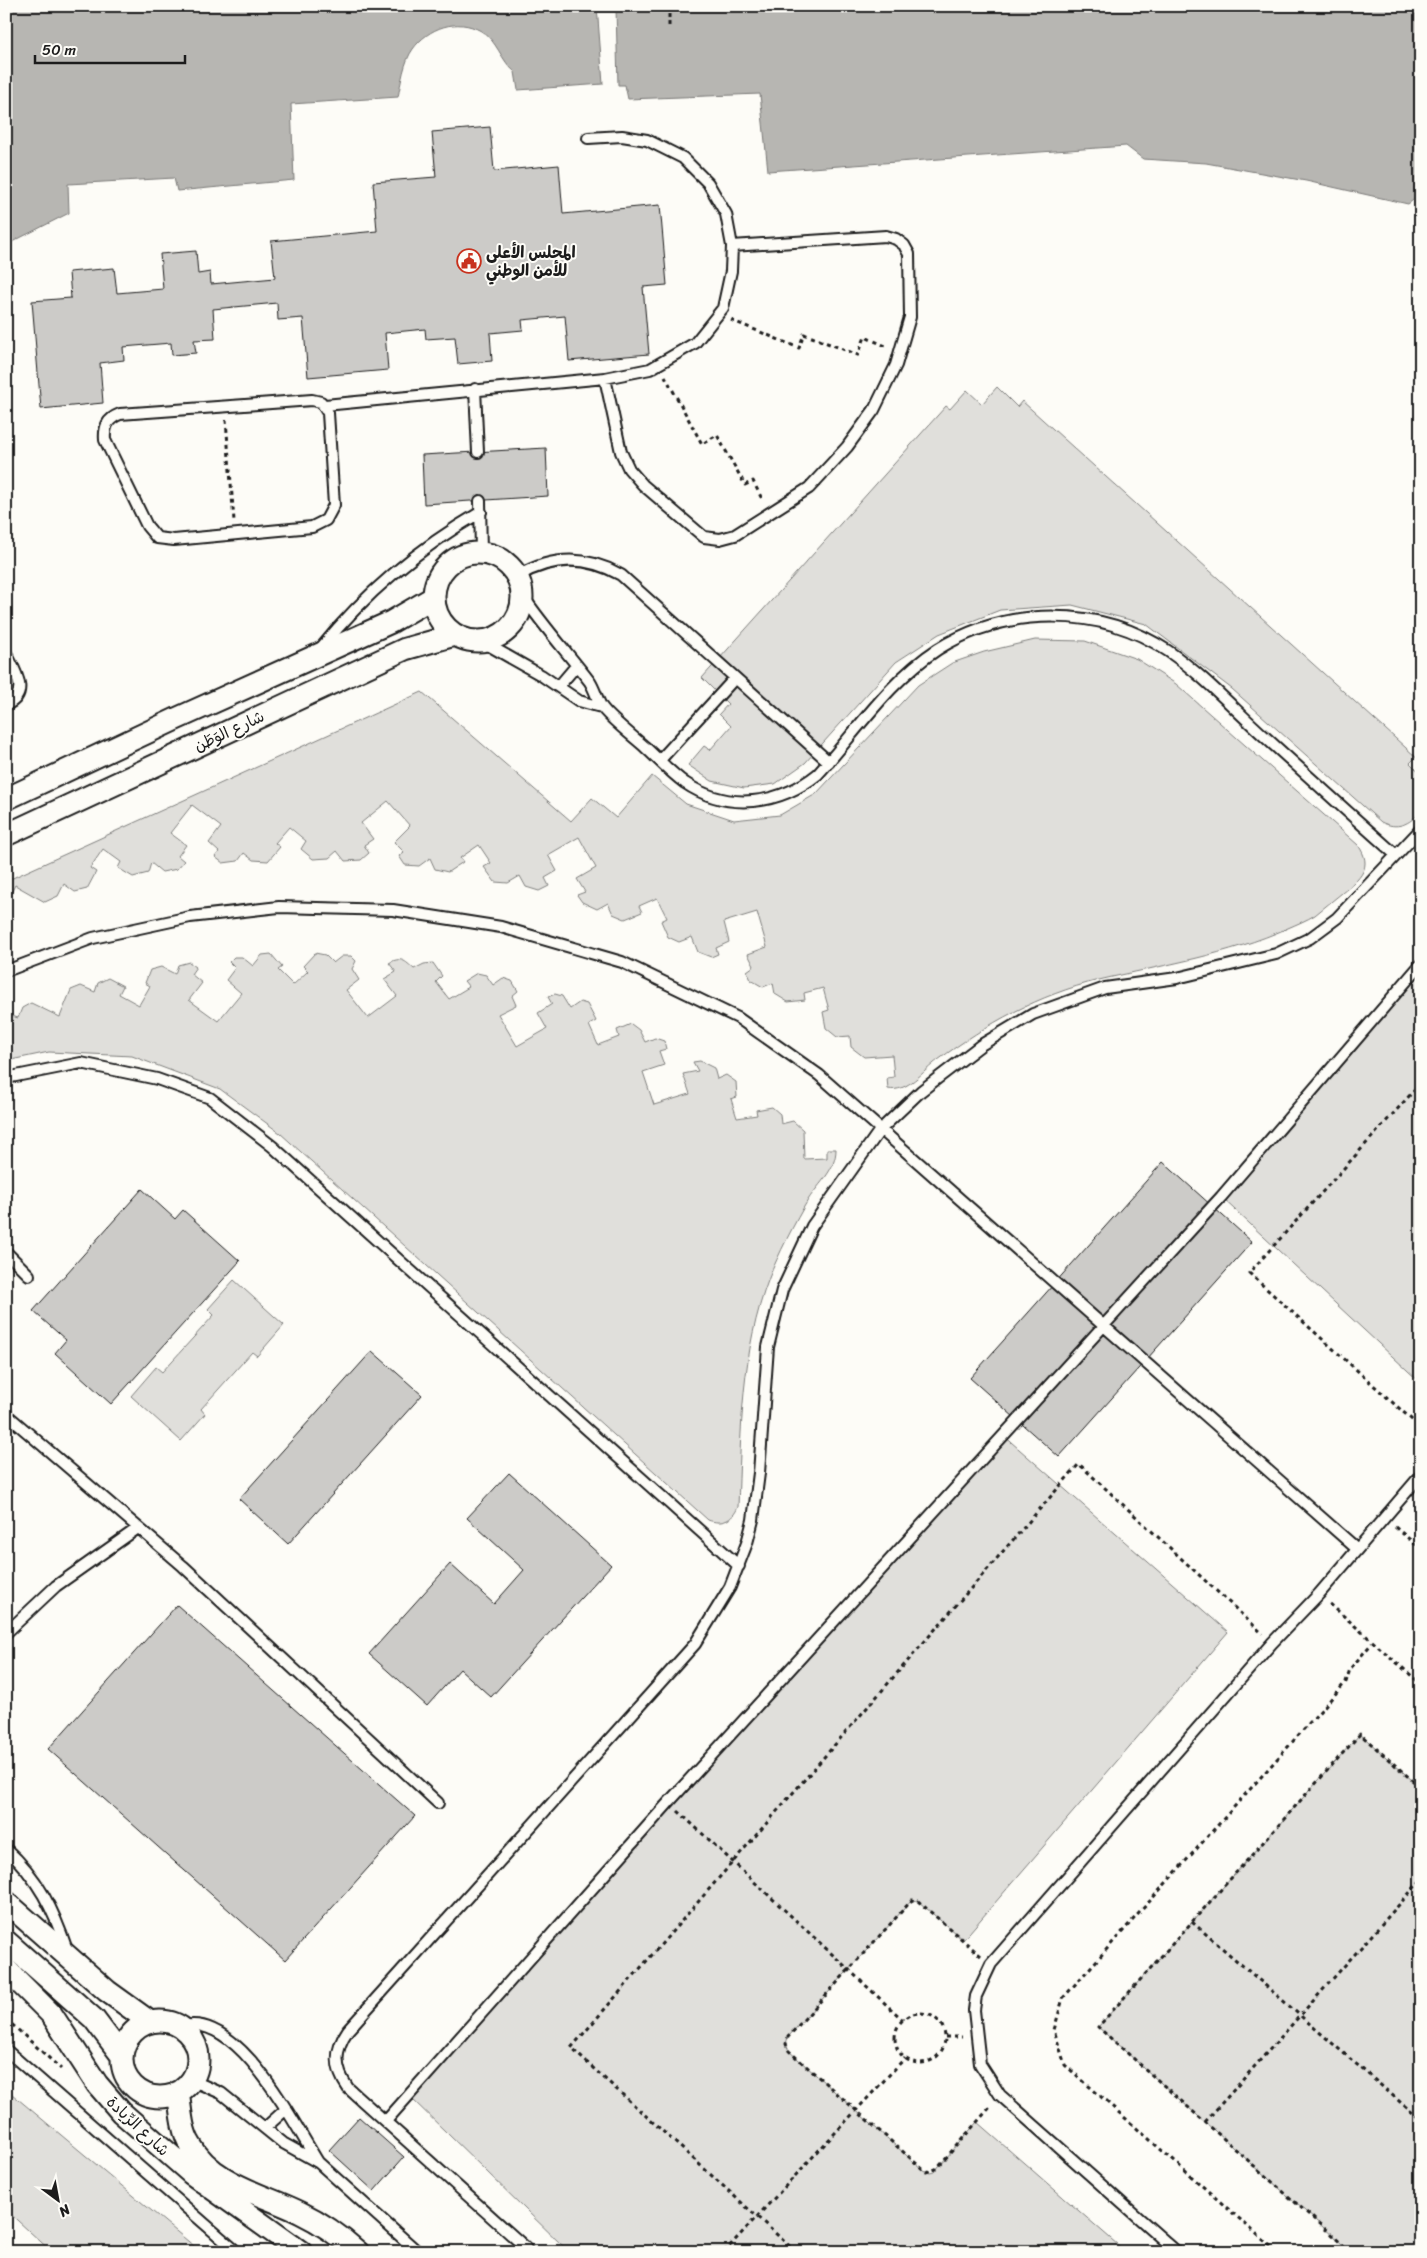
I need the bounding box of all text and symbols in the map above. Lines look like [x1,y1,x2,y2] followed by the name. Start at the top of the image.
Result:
[35,32,185,64] scale bar
[42,37,77,63] text: 50 m
[486,238,575,285] place label: المجلس الأعلى للأمن الوطني
[456,248,482,274] public building icon: المجلس الأعلى للأمن الوطني
[189,702,269,760] street label: شارع الوَطَن
[99,2088,177,2164] street label: شارع الرِّيادة
[32,2176,82,2226] north arrow
[54,2197,76,2224] text: N

